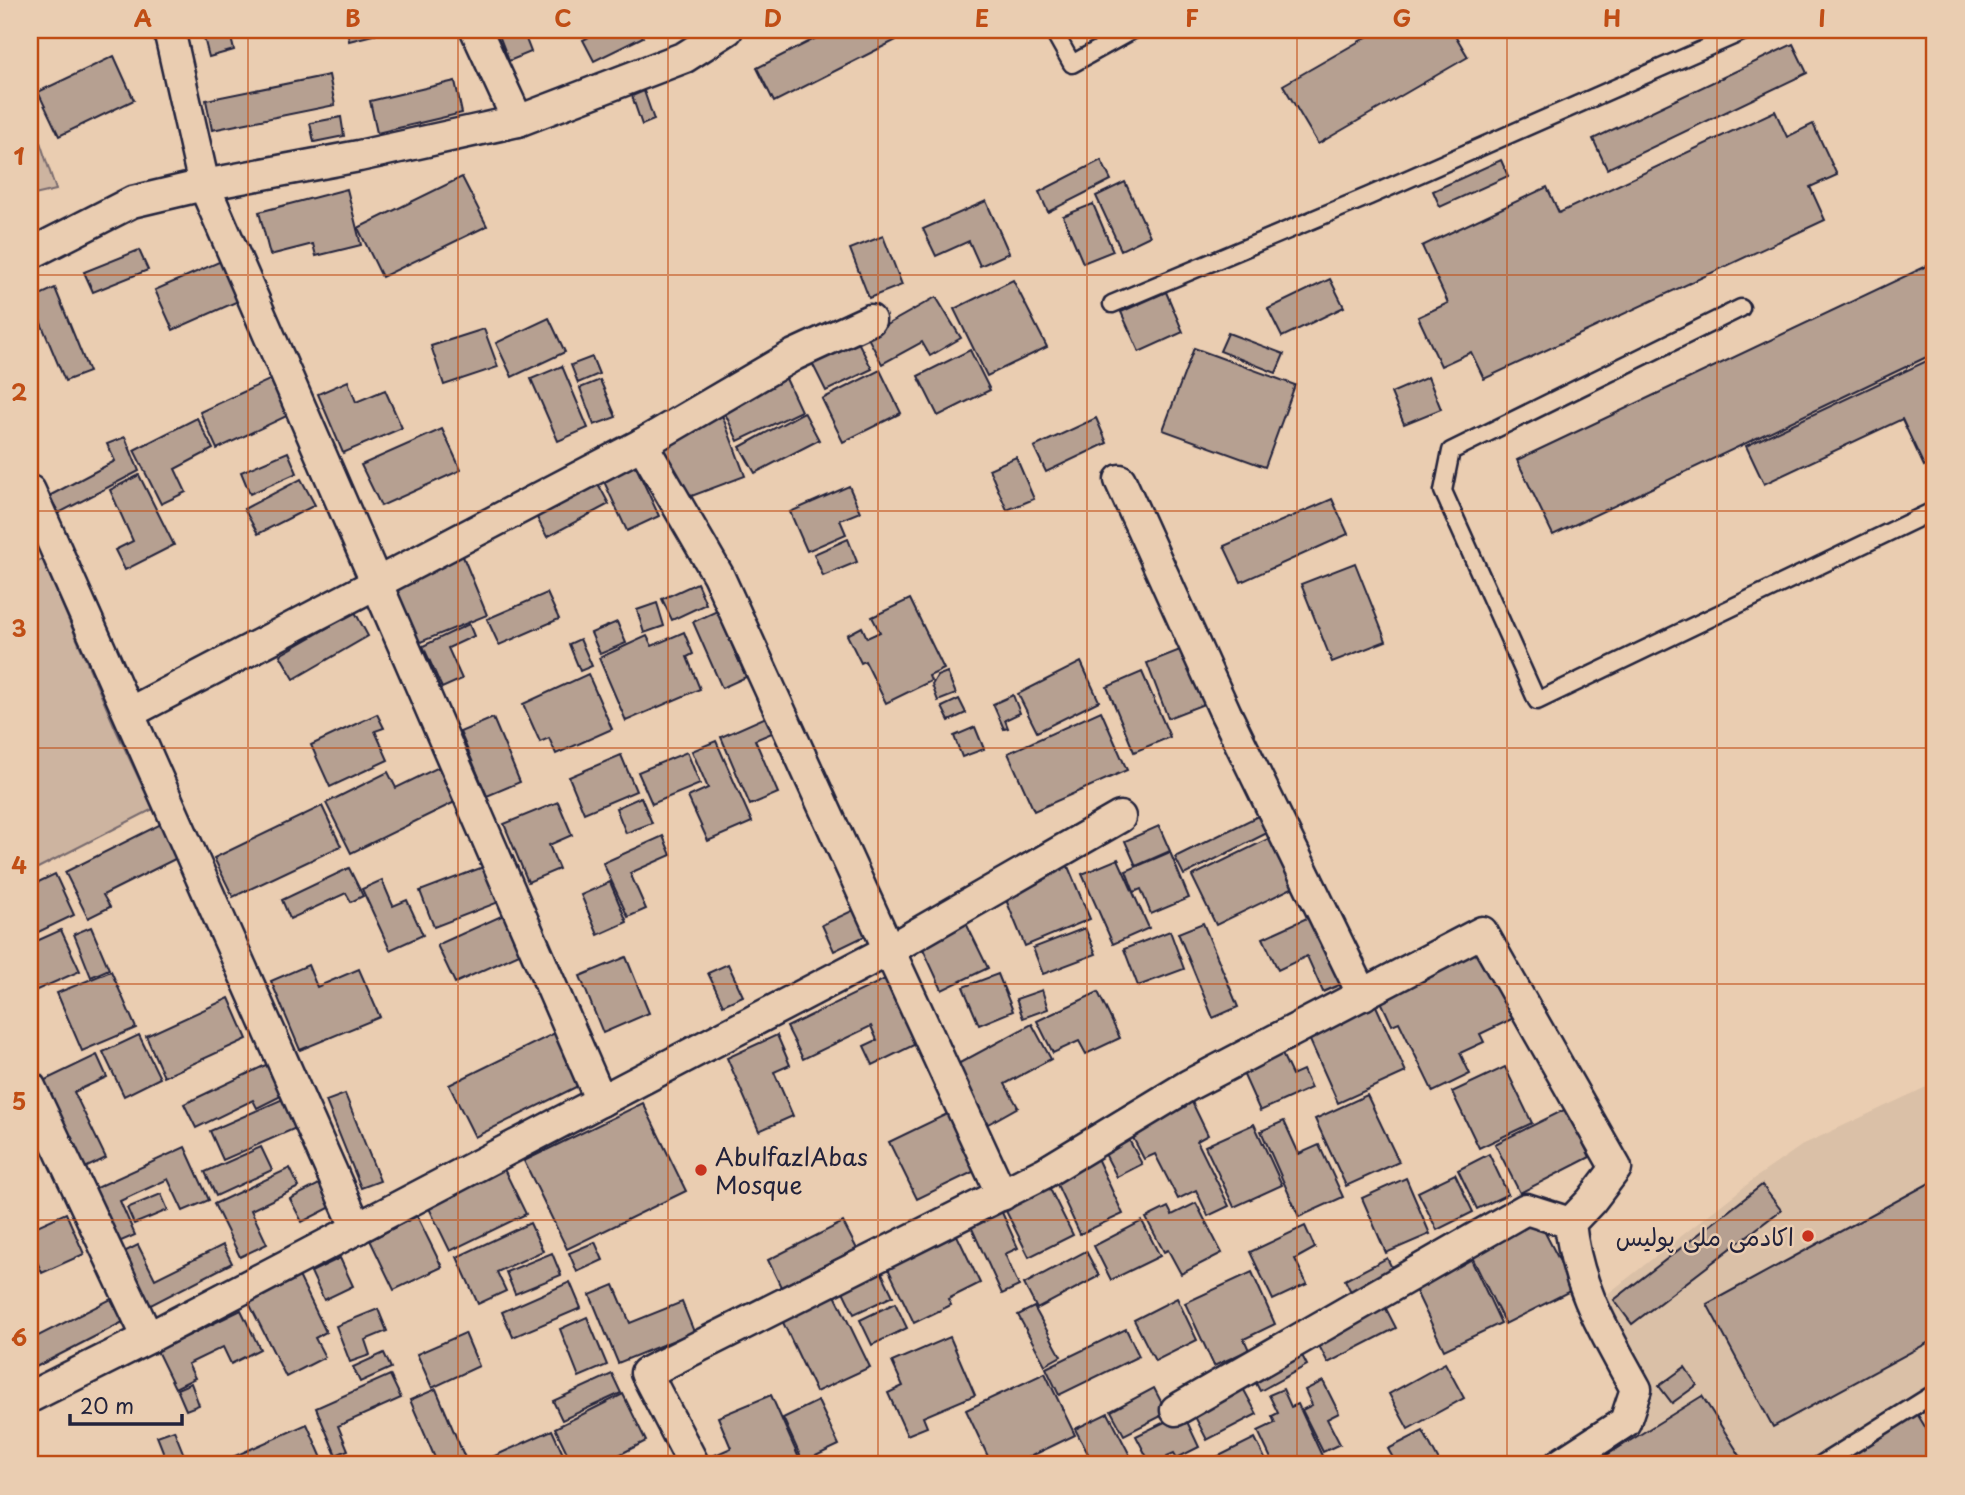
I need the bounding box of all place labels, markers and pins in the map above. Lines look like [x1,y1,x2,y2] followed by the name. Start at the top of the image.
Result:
[715,1138,868,1202] place label: AbulfazlAbas Mosque
[693,1162,709,1178] marker: AbulfazlAbas Mosque
[1616,1218,1794,1254] place label: اکادمی ملی پولیس
[1800,1228,1816,1244] marker: اکادمی ملی پولیس

